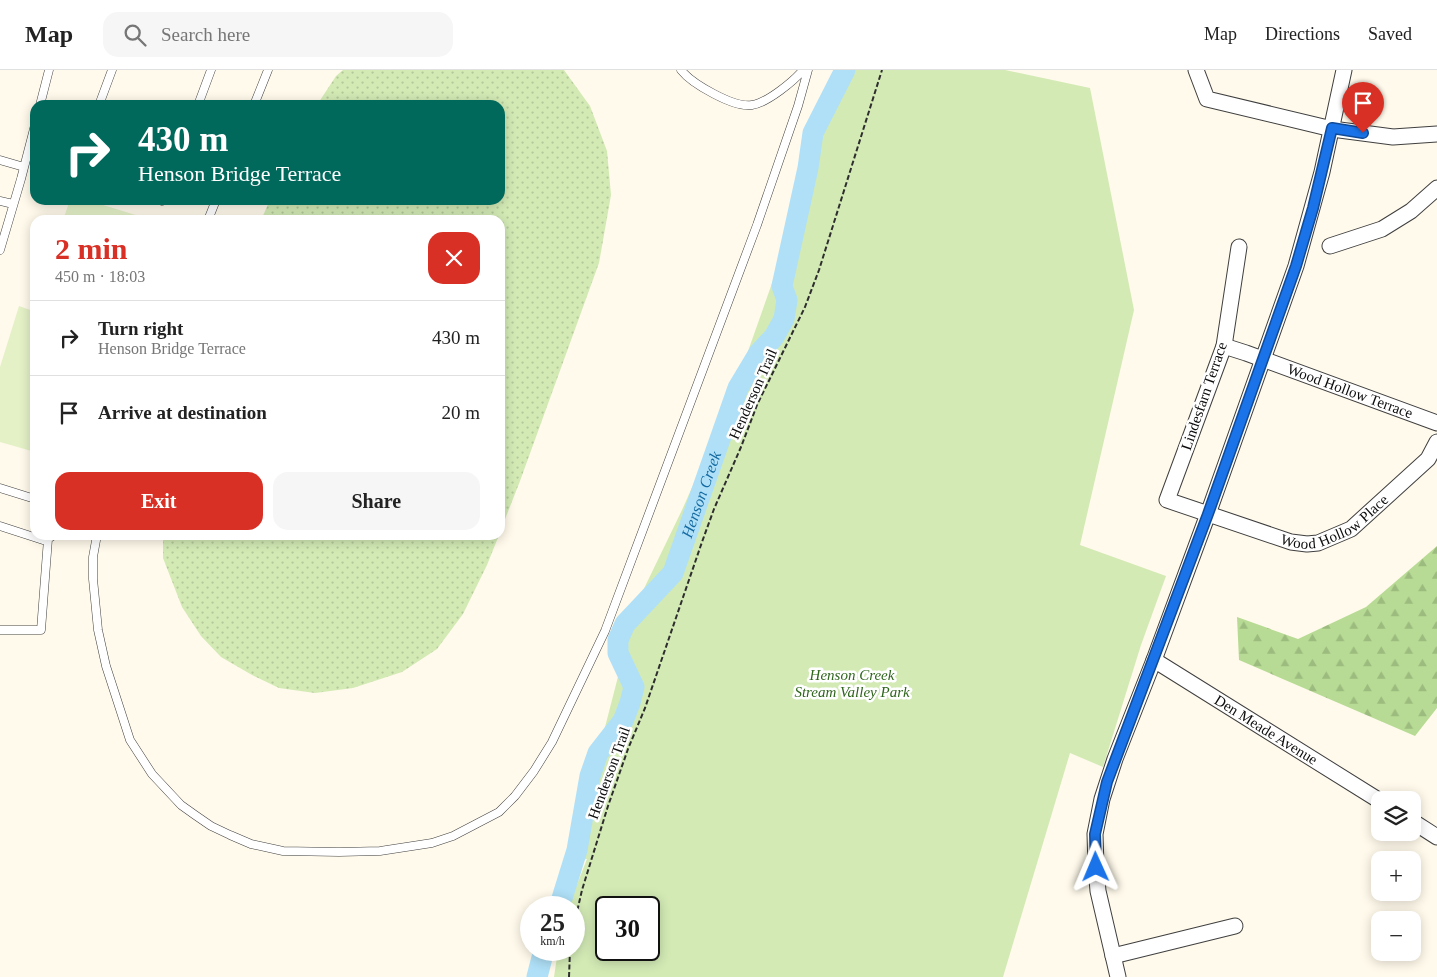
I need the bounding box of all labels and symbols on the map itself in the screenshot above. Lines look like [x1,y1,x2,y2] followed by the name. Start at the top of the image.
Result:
[1342,82,1384,133] pin
[1178,340,1230,452] street label: Lindesfarn Terrace
[726,346,780,442] street label: Henderson Trail
[1285,361,1415,422] street label: Wood Hollow Terrace
[678,448,724,541] water label: Henson Creek
[1278,491,1391,552] street label: Wood Hollow Place
[794,667,910,700] park label: Henson Creek Stream Valley Park
[1212,692,1321,768] street label: Den Meade Avenue
[585,725,633,821] street label: Henderson Trail
[1069,840,1121,892] position arrow
[595,896,660,961] speed limit sign: 30

